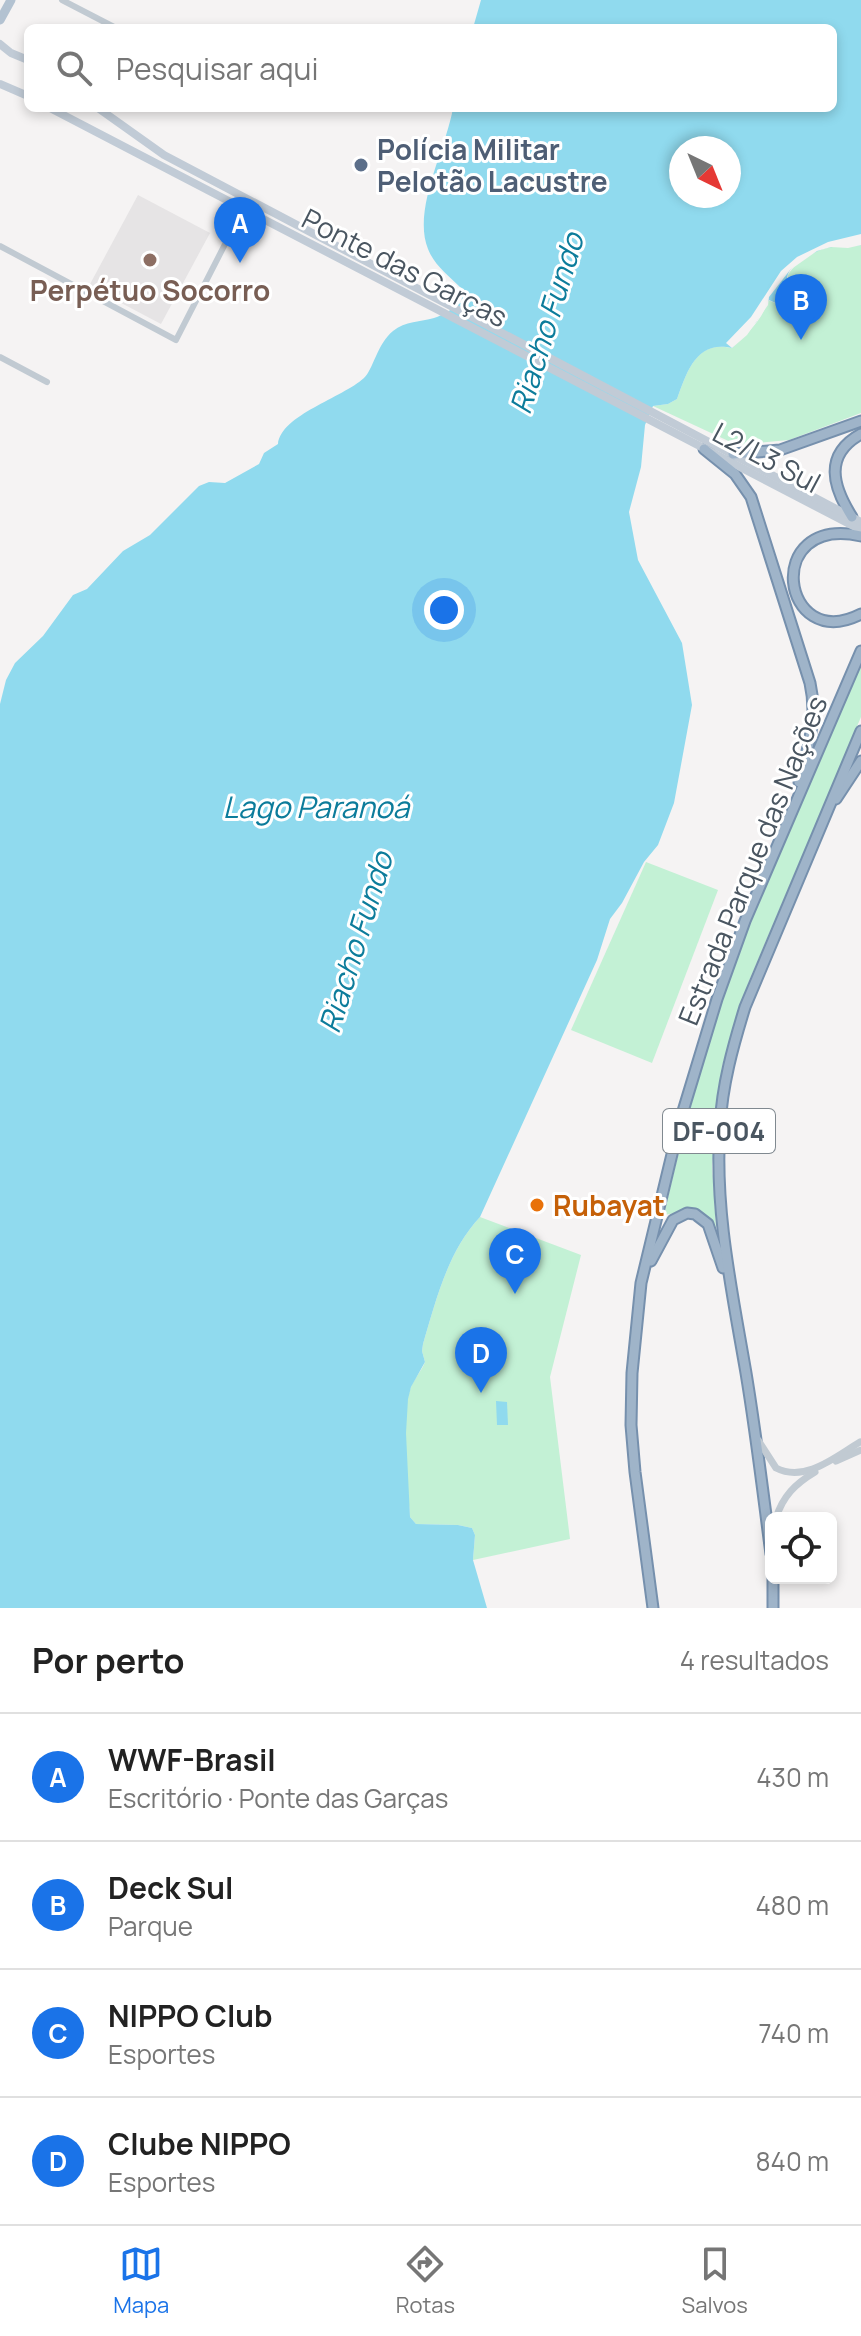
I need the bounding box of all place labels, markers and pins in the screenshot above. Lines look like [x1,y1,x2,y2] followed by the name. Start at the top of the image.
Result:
[377,130,608,200] place label: Polícia Militar Pelotão Lacustre
[352,156,370,174] marker: Polícia Militar Pelotão Lacustre
[214,197,266,263] pin: A
[141,251,159,269] marker: Perpétuo Socorro
[30,271,270,309] place label: Perpétuo Socorro
[775,274,827,340] pin: B
[553,1186,665,1224] place label: Rubayat
[528,1196,546,1214] marker: Rubayat
[489,1228,541,1294] pin: C
[455,1327,507,1393] pin: D

